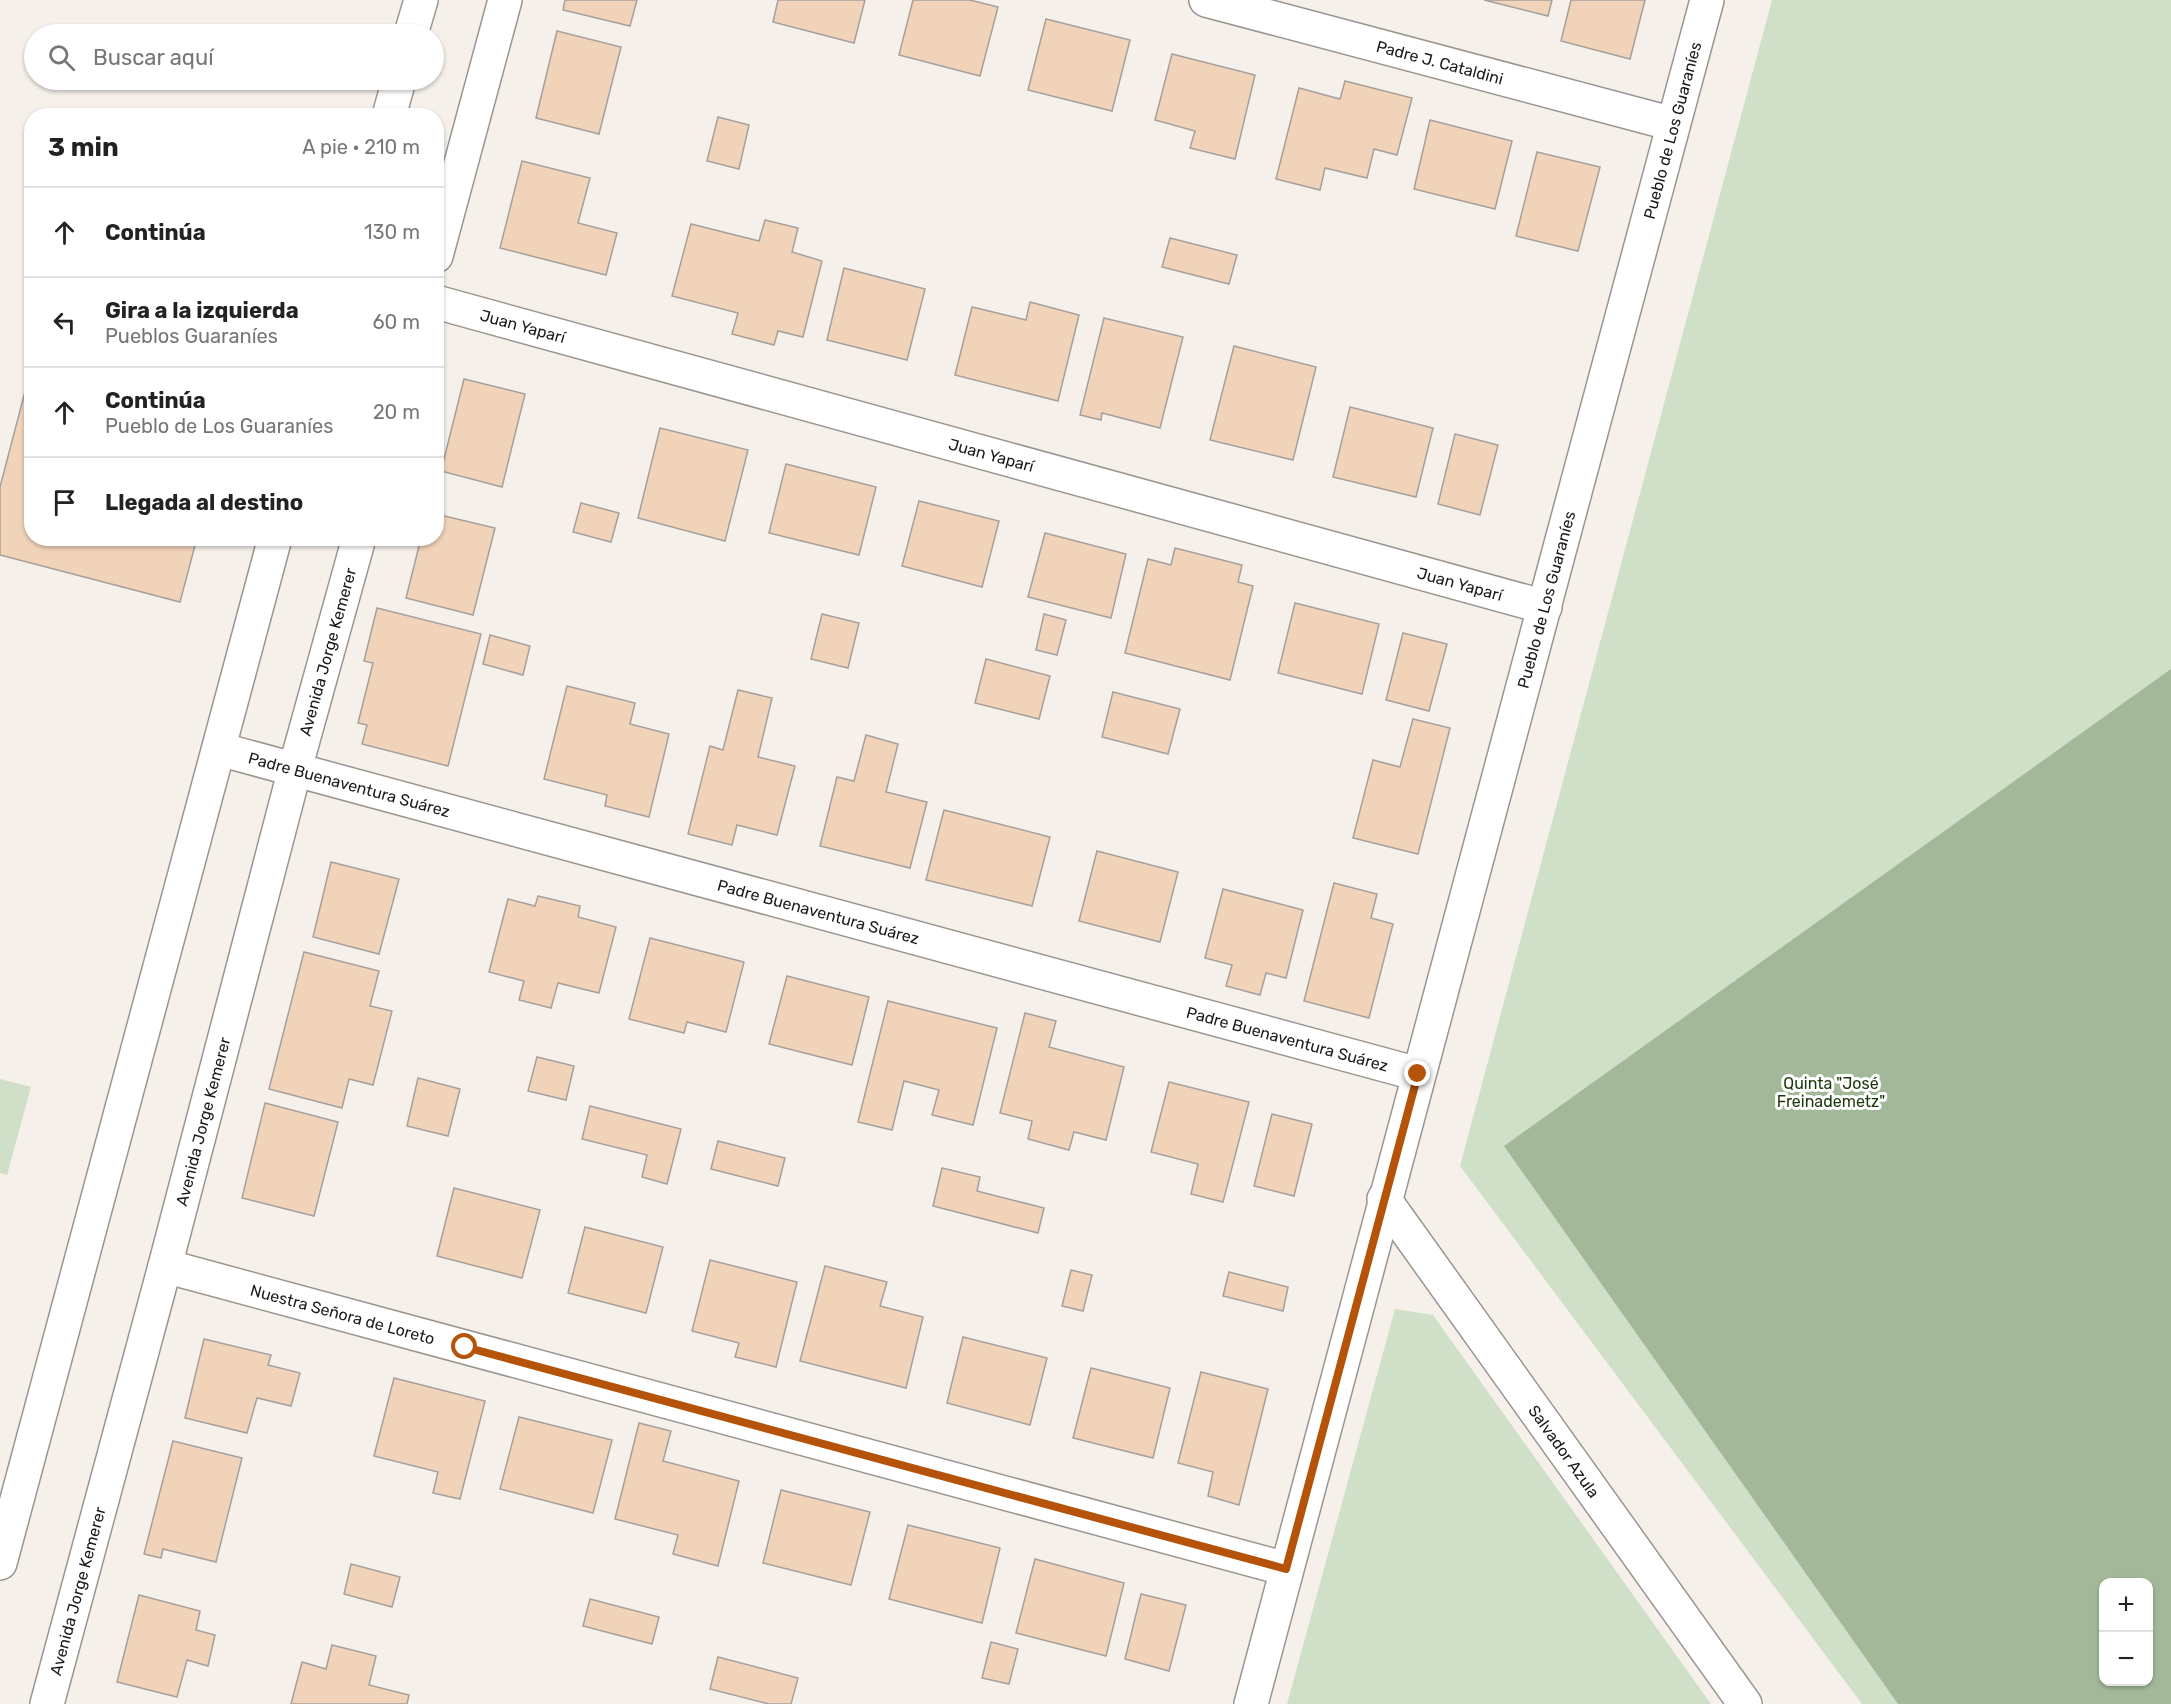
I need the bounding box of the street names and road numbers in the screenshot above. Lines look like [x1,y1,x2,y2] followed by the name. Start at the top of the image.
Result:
[1374,37,1505,89] street label: Padre J. Cataldini
[1640,40,1705,221] street label: Pueblo de Los Guaraníes
[478,306,569,347] street label: Juan Yaparí
[946,434,1037,476] street label: Juan Yaparí
[1514,509,1579,691] street label: Pueblo de Los Guaraníes
[1415,563,1506,605] street label: Juan Yaparí
[296,566,360,738] street label: Avenida Jorge Kemerer
[246,748,452,821] street label: Padre Buenaventura Suárez
[715,876,921,948] street label: Padre Buenaventura Suárez
[1184,1003,1390,1076] street label: Padre Buenaventura Suárez
[172,1035,234,1208] street label: Avenida Jorge Kemerer
[248,1281,437,1348] street label: Nuestra Señora de Loreto
[1524,1402,1603,1501] street label: Salvador Azula
[46,1505,110,1677] street label: Avenida Jorge Kemerer

